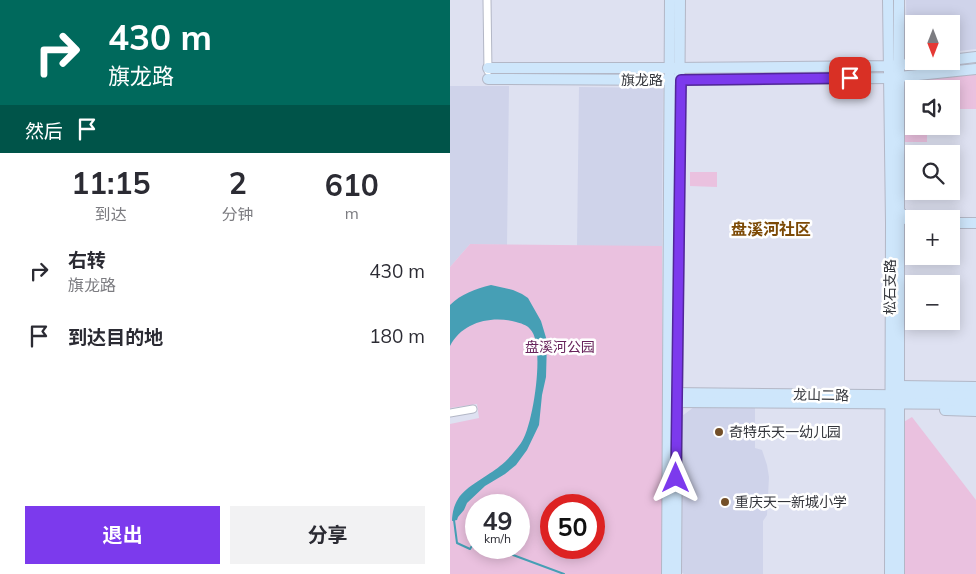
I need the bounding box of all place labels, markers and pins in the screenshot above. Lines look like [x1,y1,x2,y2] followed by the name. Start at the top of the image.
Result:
[829,57,871,99] pin
[729,423,841,441] place label: 奇特乐天一幼儿园
[713,426,725,438] marker: 奇特乐天一幼儿园
[735,493,847,511] place label: 重庆天一新城小学
[719,496,731,508] marker: 重庆天一新城小学

